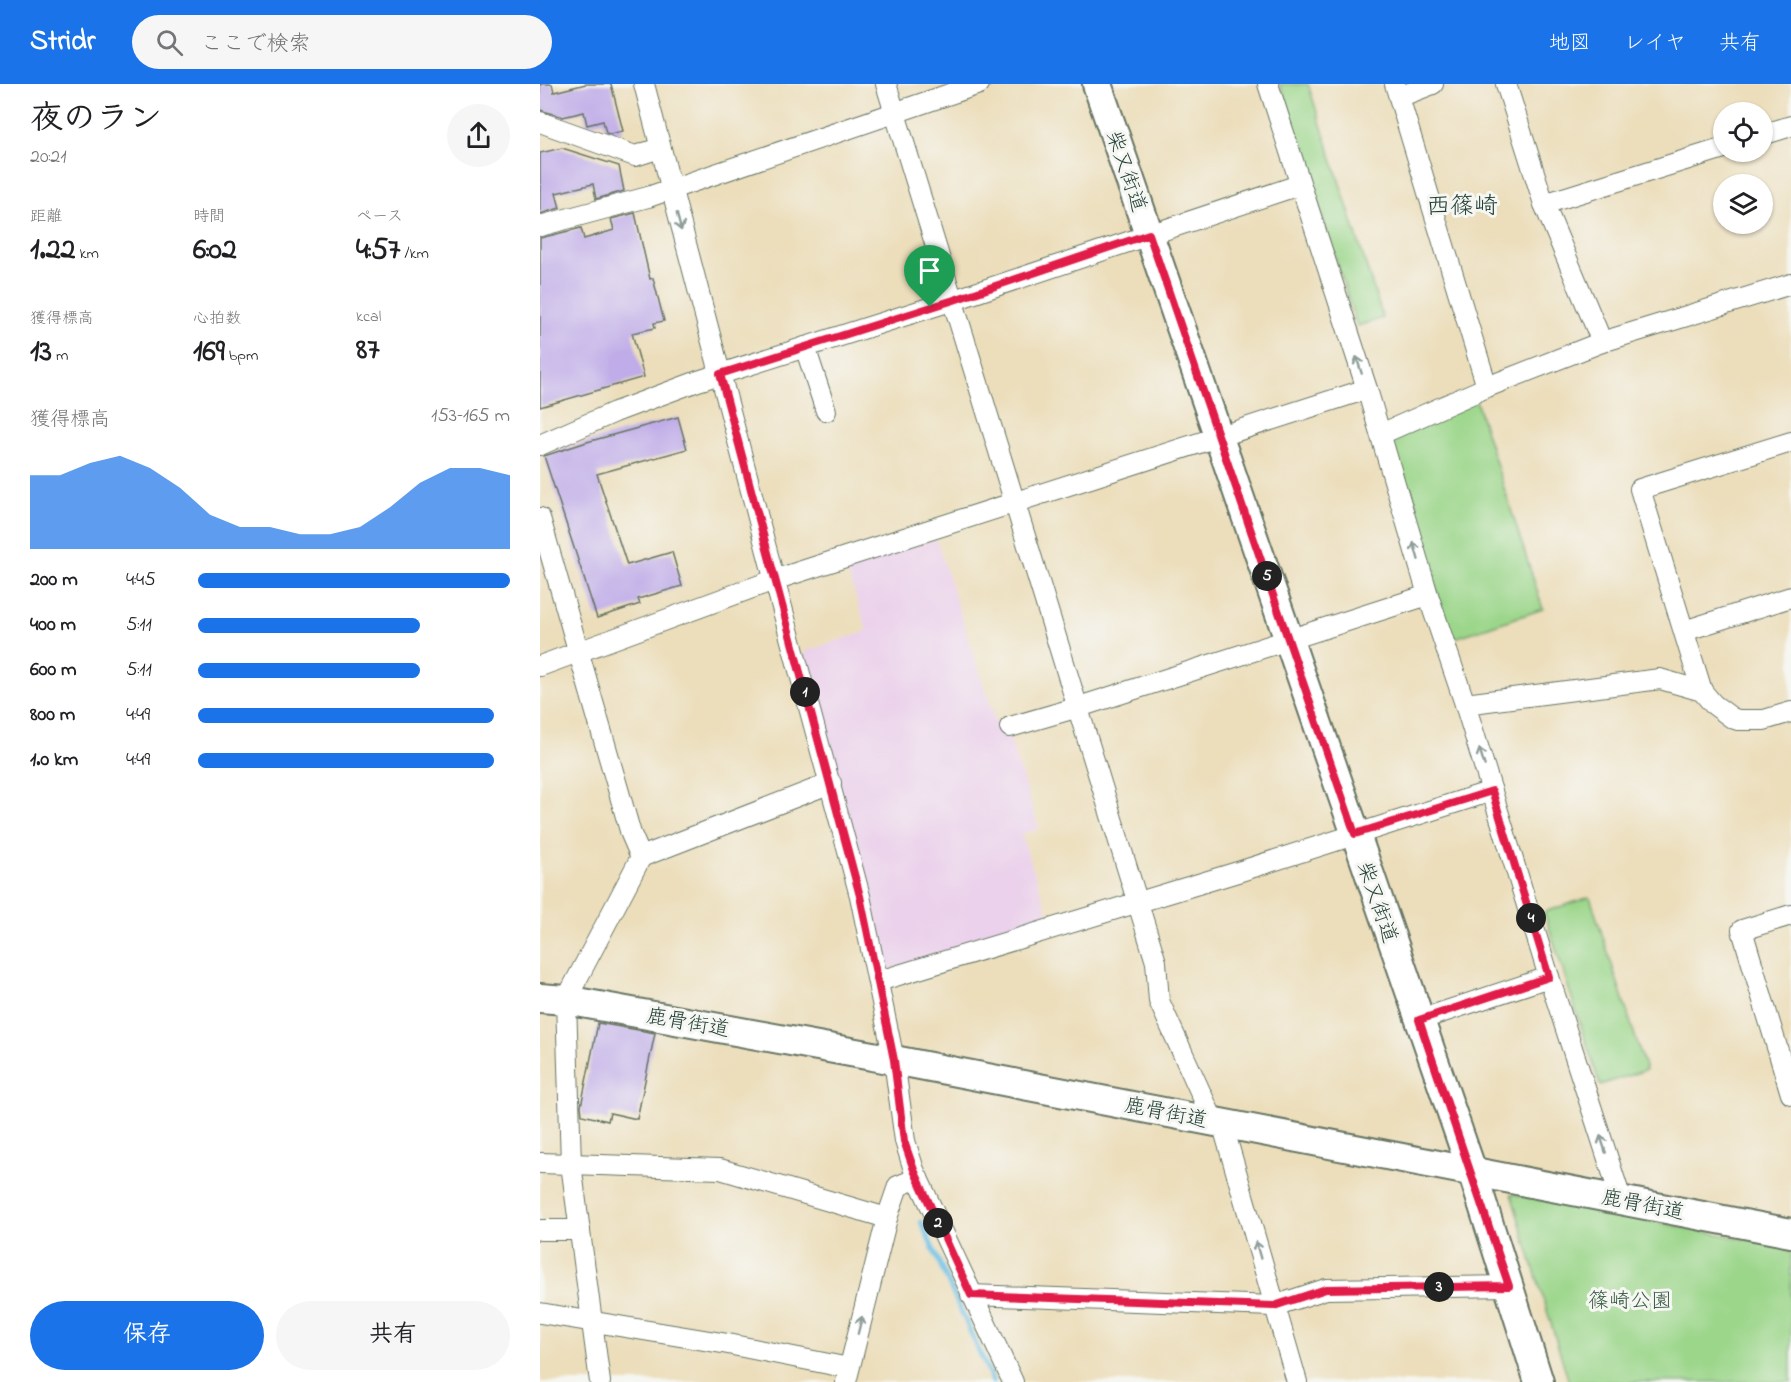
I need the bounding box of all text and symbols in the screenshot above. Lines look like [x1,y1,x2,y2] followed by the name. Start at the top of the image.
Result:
[132,15,552,69] search box
[30,22,96,63] text: Stridr
[153,26,186,59] icon: search
[201,29,311,61] text: ここで検索
[1549,29,1591,59] text: 地図
[1624,29,1686,59] text: レイヤ
[1719,29,1761,59] text: 共有
[30,96,162,144] text: 夜のラン
[1713,102,1773,234] map controls
[1713,102,1773,162] button: locate
[447,104,510,167] button: share
[1097,127,1153,216] street label: 柴又街道
[30,143,67,172] text: 20:21
[1713,174,1773,234] button: layers
[1426,190,1498,225] district label: 西篠崎
[30,205,62,229] text: 距離
[193,205,225,229] text: 時間
[356,205,403,229] text: ペース
[674,212,685,231] one-way arrow
[30,229,75,273] text: 1.22
[193,229,237,273] text: 6:02
[356,229,400,273] text: 4:57
[75,242,99,266] text: km
[400,242,429,266] text: /km
[904,245,955,307] pin
[913,254,946,287] icon: arrive
[356,305,381,329] text: kcal
[30,307,94,331] text: 獲得標高
[193,307,241,331] text: 心拍数
[356,329,380,373] text: 87
[30,331,52,375] text: 13
[193,331,225,375] text: 169
[52,344,68,368] text: m
[225,344,258,368] text: bpm
[1353,356,1364,375] one-way arrow
[431,402,510,431] text: 153–165 m
[30,406,110,435] text: 獲得標高
[1410,542,1421,561] one-way arrow
[1252,561,1282,591] pin: 5
[1262,564,1272,588] text: 5
[30,566,78,595] text: 200 m
[126,566,156,595] text: 4:45
[30,611,76,640] text: 400 m
[126,611,152,640] text: 5:11
[30,656,77,685] text: 600 m
[126,656,152,685] text: 5:11
[790,677,820,707] pin: 1
[802,680,808,704] text: 1
[30,701,75,730] text: 800 m
[126,701,150,730] text: 4:49
[30,746,78,775] text: 1.0 km
[126,746,150,775] text: 4:49
[1475,748,1486,767] one-way arrow
[1348,858,1404,947] street label: 柴又街道
[1516,903,1546,933] pin: 4
[1528,906,1534,930] text: 4
[644,1002,732,1046] street label: 鹿骨街道
[1122,1091,1210,1137] street label: 鹿骨街道
[1596,1135,1607,1154] one-way arrow
[1599,1183,1687,1229] street label: 鹿骨街道
[923,1208,953,1238] pin: 2
[934,1211,942,1235] text: 2
[1252,1241,1263,1260] one-way arrow
[1424,1272,1454,1302] pin: 3
[1436,1275,1442,1299] text: 3
[1588,1287,1672,1317] park label: 篠崎公園
[30,1301,264,1370] button: 保存
[276,1301,510,1370] button: 共有
[854,1316,866,1335] one-way arrow

